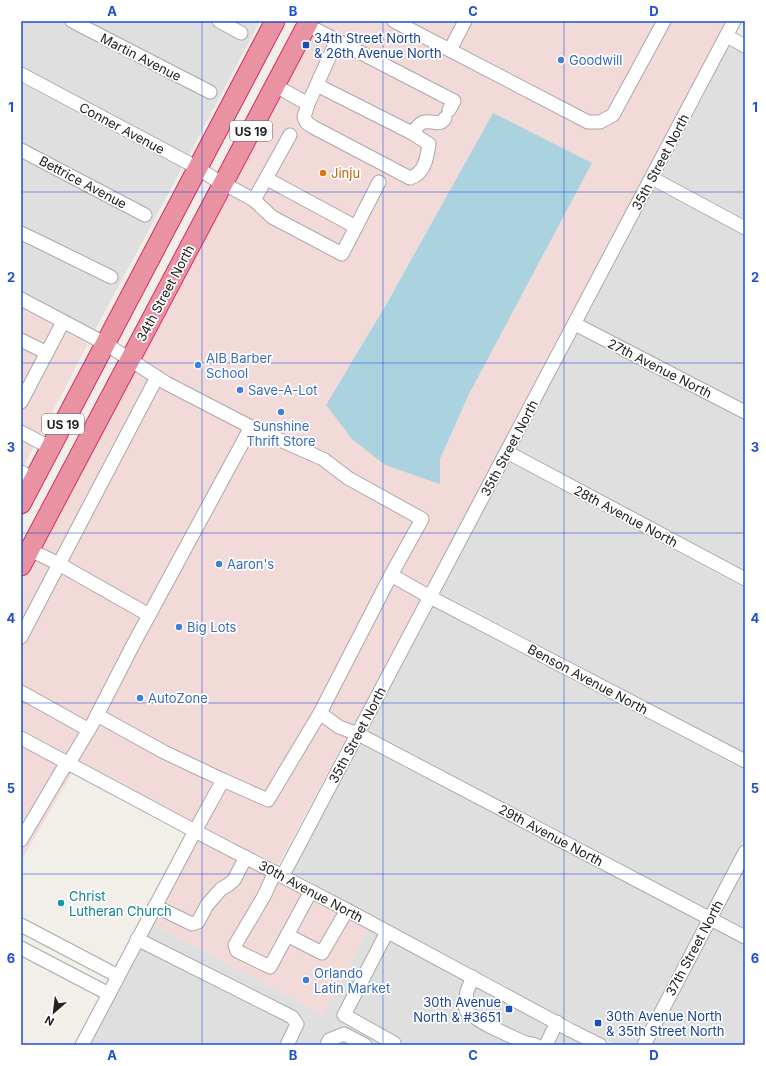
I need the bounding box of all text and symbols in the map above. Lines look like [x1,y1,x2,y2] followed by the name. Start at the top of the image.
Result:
[107,3,117,19] text: A
[289,3,298,19] text: B
[468,3,478,19] text: C
[649,3,659,19] text: D
[98,30,184,84] street label: Martin Avenue
[314,30,442,61] place label: 34th Street North & 26th Avenue North
[301,40,311,50] marker: 34th Street North & 26th Avenue North
[569,52,622,68] place label: Goodwill
[556,55,566,65] marker: Goodwill
[8,99,14,115] text: 1
[77,99,167,157] street label: Conner Avenue
[752,99,758,115] text: 1
[628,111,692,213] street label: 35th Street North
[230,121,272,141] road number: US 19
[36,152,130,212] street label: Bettrice Avenue
[331,165,360,181] place label: Jinju
[318,168,328,178] marker: Jinju
[133,242,197,344] street label: 34th Street North
[7,269,15,285] text: 2
[751,269,759,285] text: 2
[605,335,715,401] street label: 27th Avenue North
[206,350,272,381] place label: AIB Barber School
[193,360,203,370] marker: AIB Barber School
[248,382,318,398] place label: Save-A-Lot
[235,385,245,395] marker: Save-A-Lot
[477,397,541,499] street label: 35th Street North
[276,407,286,417] marker: Sunshine Thrift Store
[42,414,84,434] road number: US 19
[246,418,316,449] place label: Sunshine Thrift Store
[7,439,15,455] text: 3
[751,439,759,455] text: 3
[571,482,681,550] street label: 28th Avenue North
[227,556,274,572] place label: Aaron's
[214,559,224,569] marker: Aaron's
[7,610,16,626] text: 4
[751,610,760,626] text: 4
[187,619,237,635] place label: Big Lots
[174,622,184,632] marker: Big Lots
[525,641,651,717] street label: Benson Avenue North
[325,684,389,786] street label: 35th Street North
[148,690,208,706] place label: AutoZone
[135,693,145,703] marker: AutoZone
[7,780,15,796] text: 5
[751,780,759,796] text: 5
[496,801,606,869] street label: 29th Avenue North
[256,857,366,925] street label: 30th Avenue North
[69,888,172,919] place label: Christ Lutheran Church
[662,897,726,999] street label: 37th Street North
[56,898,66,908] marker: Christ Lutheran Church
[7,950,15,966] text: 6
[751,950,759,966] text: 6
[314,965,390,996] place label: Orlando Latin Market
[301,975,311,985] marker: Orlando Latin Market
[34,992,74,1032] north arrow
[413,994,501,1025] place label: 30th Avenue North & #3651
[504,1004,514,1014] marker: 30th Avenue North & #3651
[606,1008,725,1039] place label: 30th Avenue North & 35th Street North
[42,1013,56,1029] text: N
[593,1018,603,1028] marker: 30th Avenue North & 35th Street North
[107,1047,117,1063] text: A
[289,1047,298,1063] text: B
[468,1047,478,1063] text: C
[649,1047,659,1063] text: D

